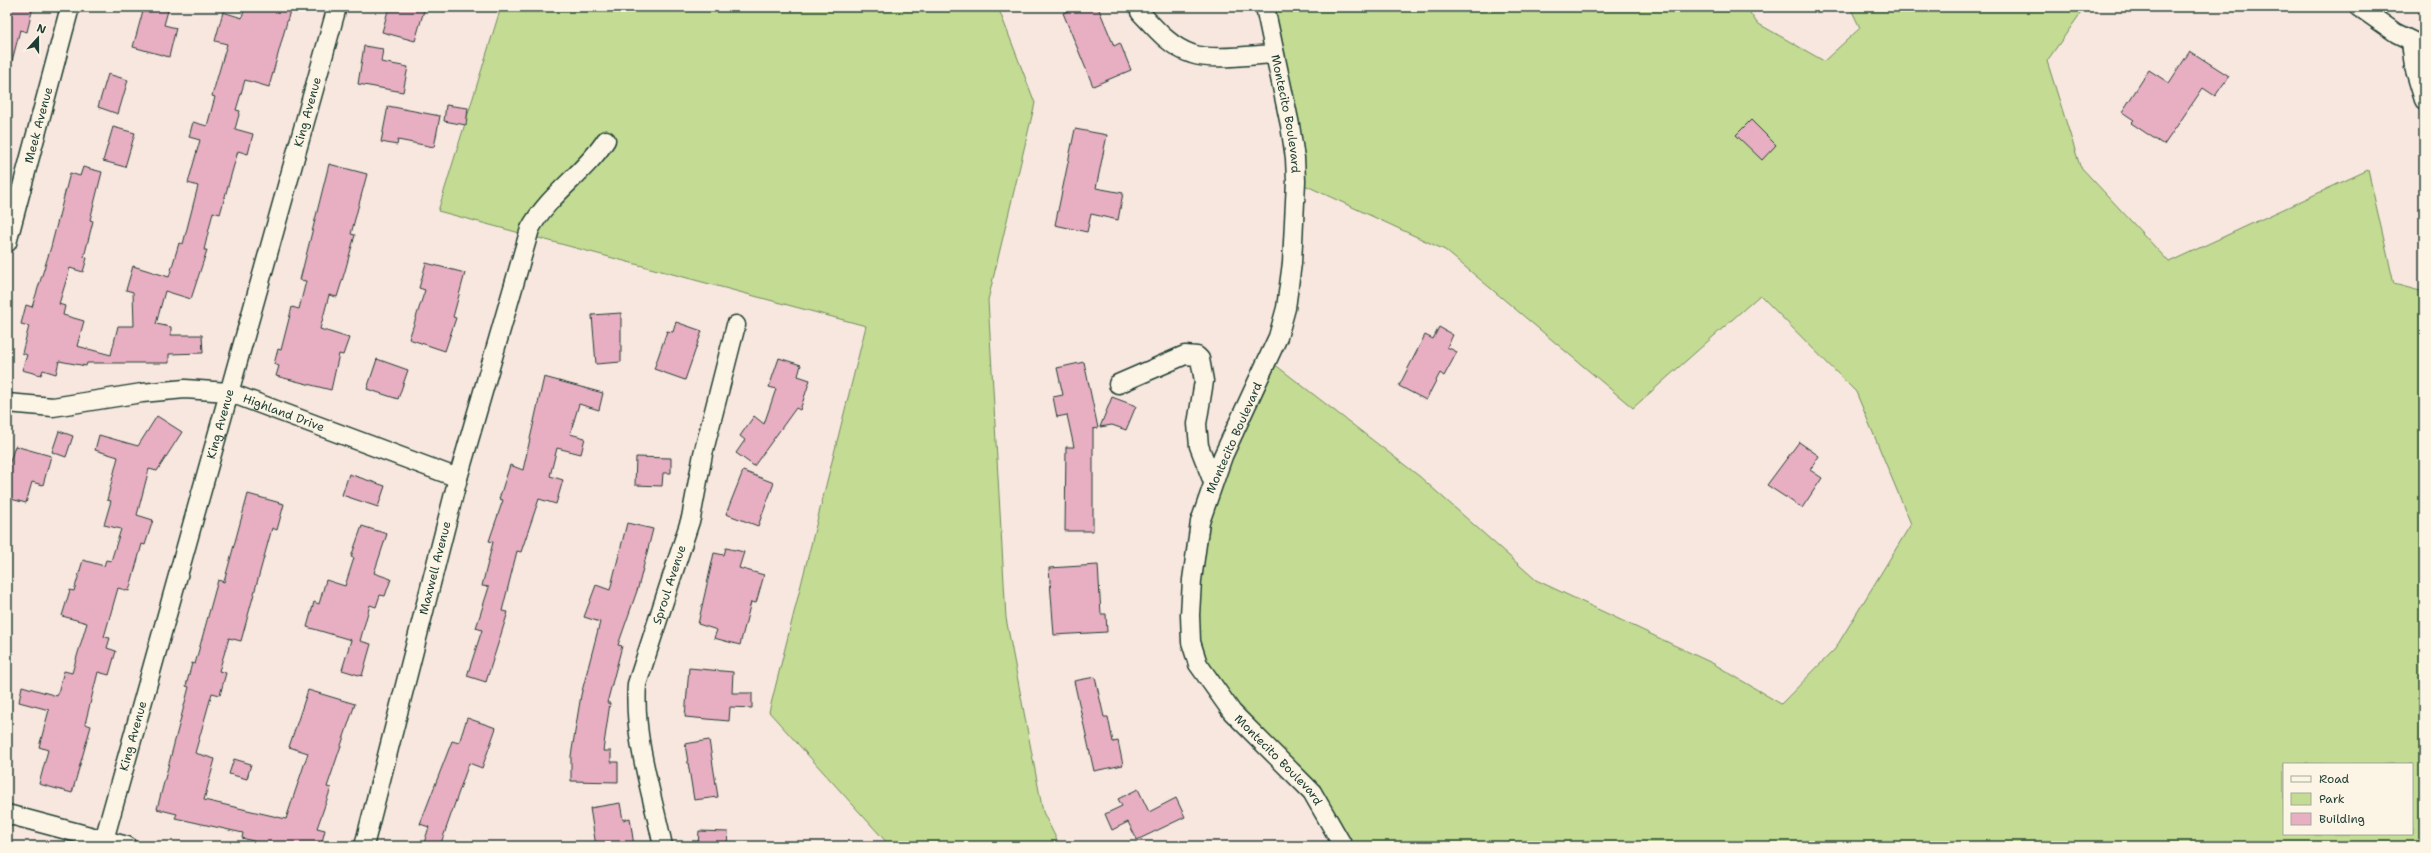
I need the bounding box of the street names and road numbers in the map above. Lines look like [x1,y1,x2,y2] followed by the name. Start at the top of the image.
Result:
[1267,53,1304,174] street label: Montecito Boulevard
[290,75,325,149] street label: King Avenue
[21,85,56,165] street label: Meek Avenue
[1202,379,1266,496] street label: Montecito Boulevard
[203,387,238,461] street label: King Avenue
[241,390,327,435] street label: Highland Drive
[415,519,455,616] street label: Maxwell Avenue
[649,543,690,627] street label: Sproul Avenue
[116,699,151,773] street label: King Avenue
[1231,711,1326,808] street label: Montecito Boulevard

